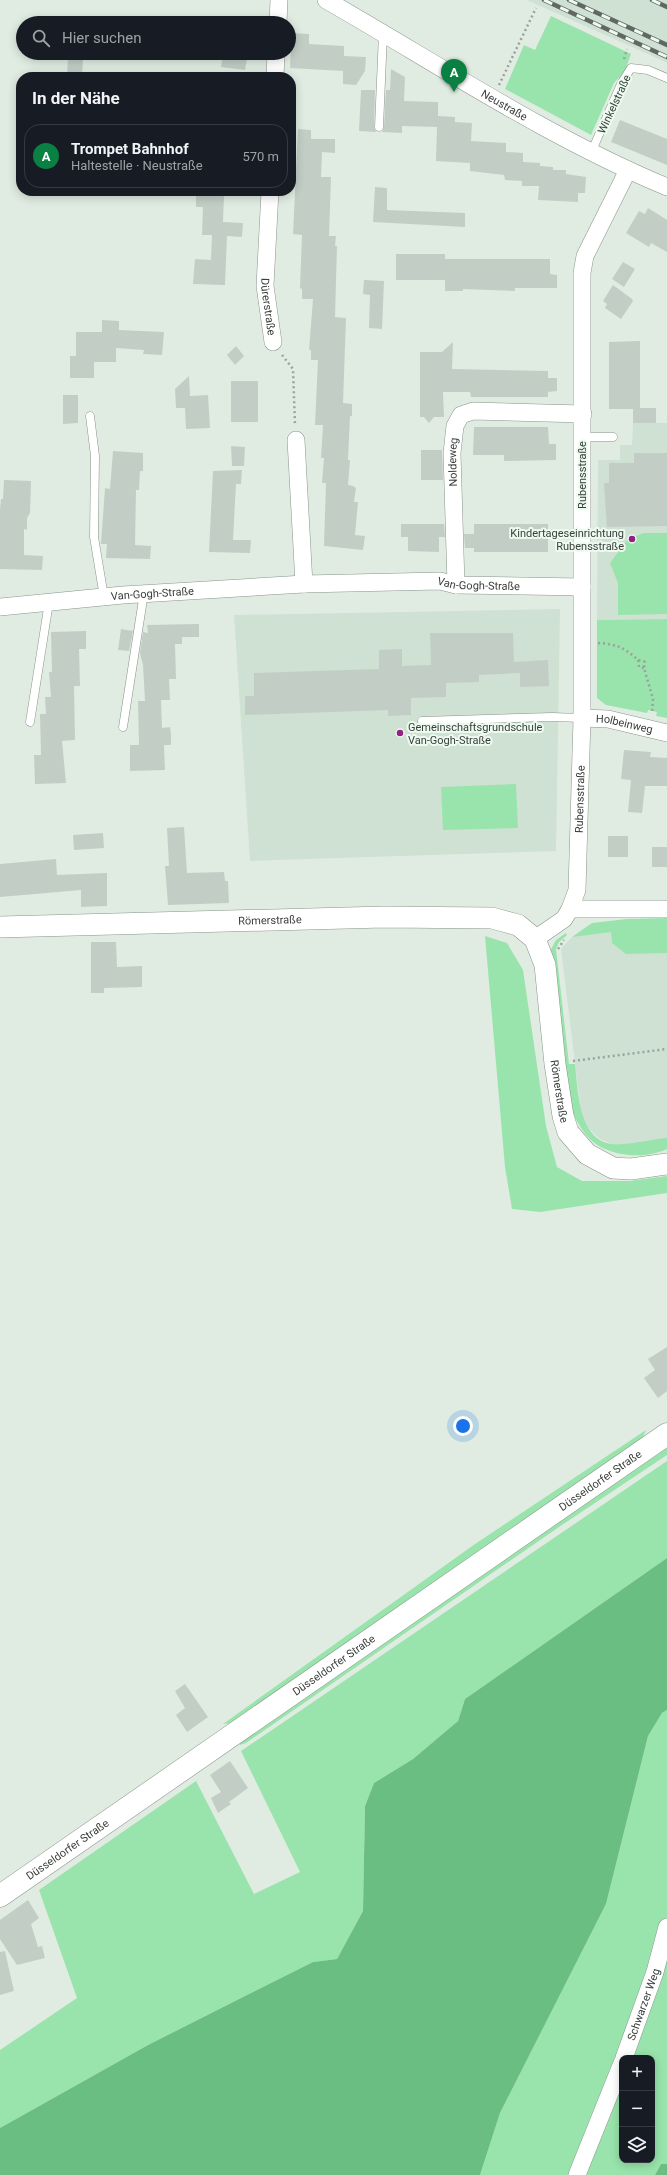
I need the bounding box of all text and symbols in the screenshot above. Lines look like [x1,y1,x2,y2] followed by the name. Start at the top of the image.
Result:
[16,16,296,60] search box
[30,27,52,49] icon: search
[62,29,141,47] text: Hier suchen
[441,59,467,92] pin: A
[595,72,634,136] street label: Winkelstraße
[479,87,530,124] street label: Neustraße
[32,88,120,108] text: In der Nähe
[71,140,189,158] text: Trompet Bahnhof
[42,149,50,164] text: A
[242,149,279,164] text: 570 m
[71,158,203,173] text: Haltestelle · Neustraße
[258,278,278,336] street label: Dürerstraße
[446,437,461,487] street label: Noldeweg
[576,441,589,509] street label: Rubensstraße
[510,527,624,553] place label: Kindertageseinrichtung Rubensstraße
[627,534,637,544] marker: Kindertageseinrichtung Rubensstraße
[436,575,520,593] street label: Van-Gogh-Straße
[110,585,194,603] street label: Van-Gogh-Straße
[596,713,654,736] street label: Holbeinweg
[408,721,543,747] place label: Gemeinschaftsgrundschule Van-Gogh-Straße
[395,728,405,738] marker: Gemeinschaftsgrundschule Van-Gogh-Straße
[573,765,588,833] street label: Rubensstraße
[238,913,302,928] street label: Römerstraße
[548,1059,571,1125] street label: Römerstraße
[453,1416,473,1436] your location
[557,1448,644,1514] street label: Düsseldorfer Straße
[290,1632,378,1698] street label: Düsseldorfer Straße
[24,1817,112,1883] street label: Düsseldorfer Straße
[625,1967,663,2042] street label: Schwarzer Weg
[619,2055,655,2163] map controls
[619,2055,655,2091] button: +
[619,2091,655,2127] button: −
[619,2127,655,2163] button: layers

